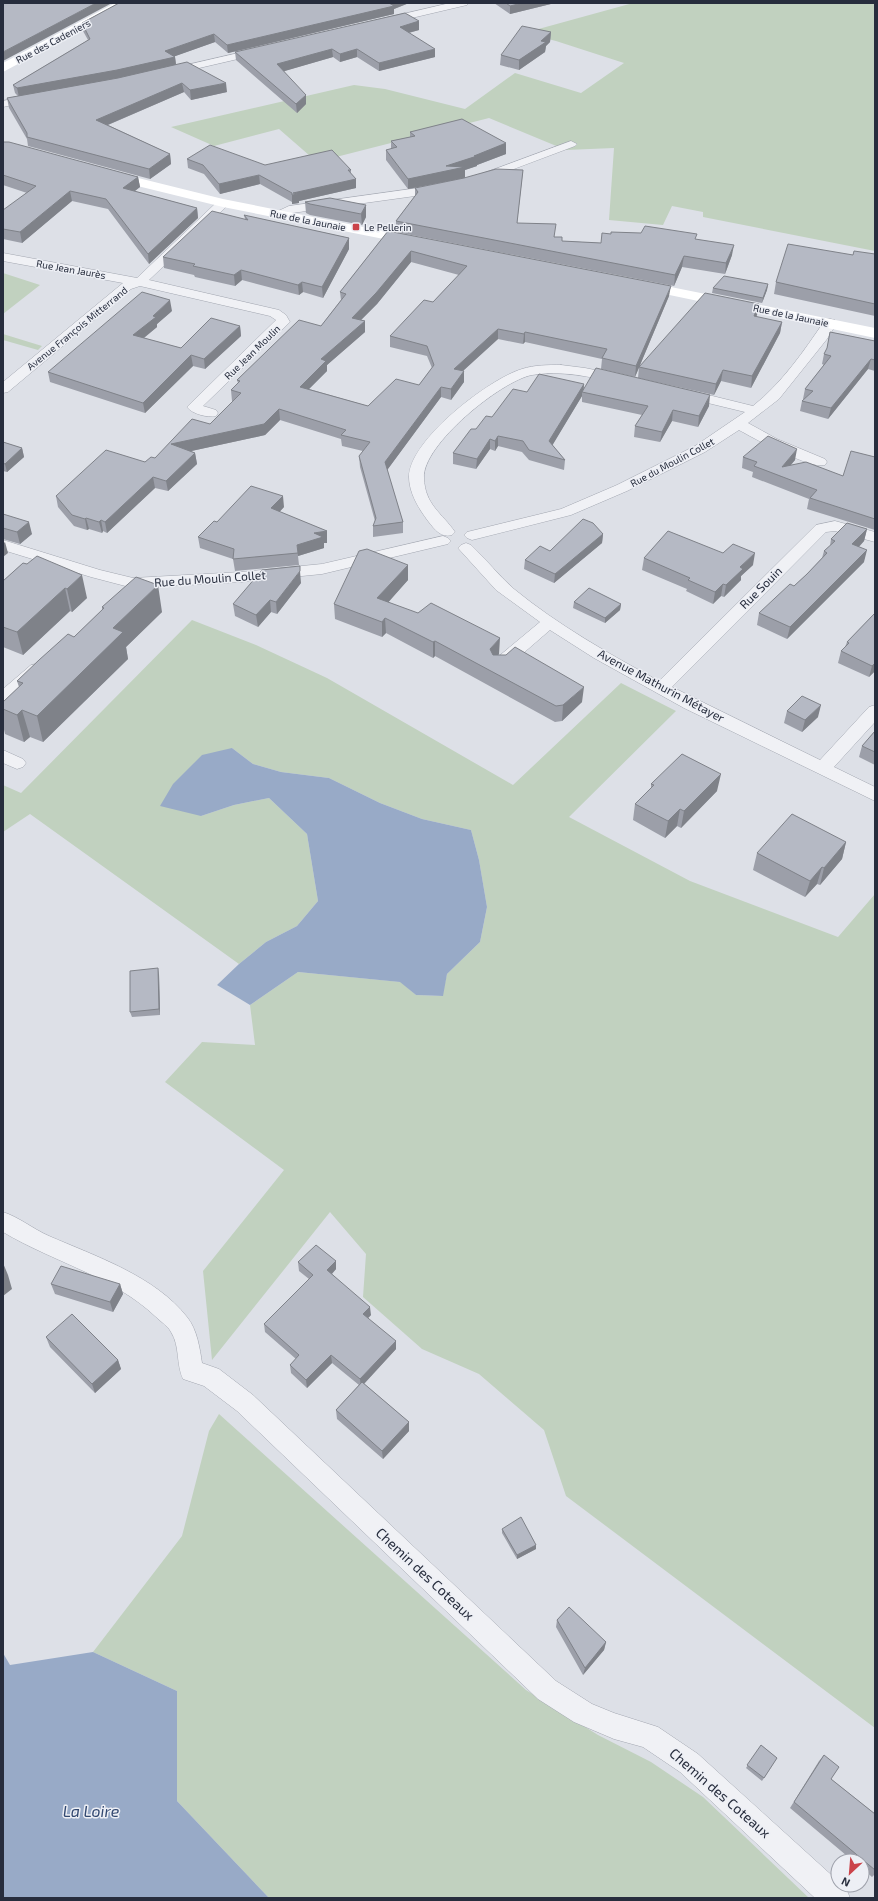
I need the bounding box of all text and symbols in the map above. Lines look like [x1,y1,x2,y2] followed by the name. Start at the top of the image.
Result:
[14,16,92,66] street label: Rue des Cadeniers
[269,207,347,233] street label: Rue de la Jaunaie
[364,221,412,233] place label: Le Pellerin
[351,222,361,232] marker: Le Pellerin
[35,257,107,281] street label: Rue Jean Jaurès
[24,284,130,373] street label: Avenue François Mitterrand
[752,301,830,329] street label: Rue de la Jaunaie
[222,322,283,382] street label: Rue Jean Moulin
[628,435,716,489] street label: Rue du Moulin Collet
[736,563,784,611] street label: Rue Souin
[154,567,267,589] street label: Rue du Moulin Collet
[596,646,727,725] street label: Avenue Mathurin Métayer
[373,1524,478,1624] street label: Chemin des Coteaux
[666,1744,775,1841] street label: Chemin des Coteaux
[63,1801,120,1820] water label: La Loire
[830,1853,870,1893] north arrow
[839,1875,852,1890] text: N

